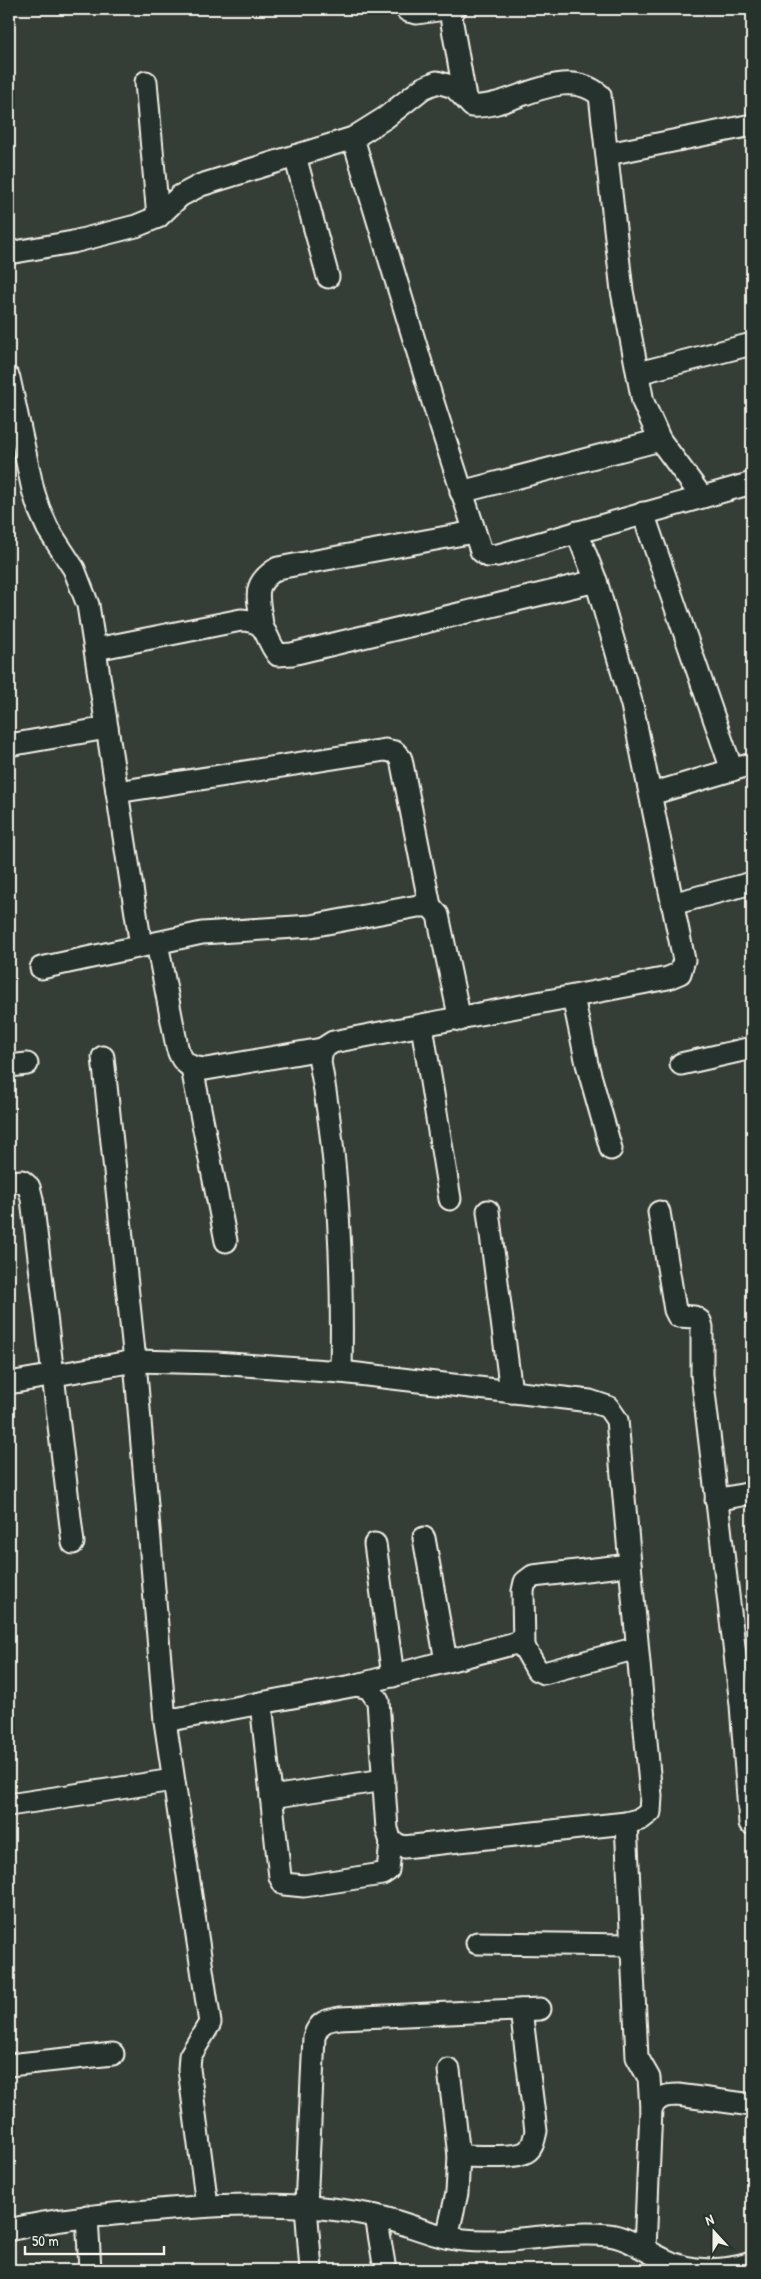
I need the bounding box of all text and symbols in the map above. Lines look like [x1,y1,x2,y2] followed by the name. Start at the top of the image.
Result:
[688,2206,738,2256] north arrow
[702,2209,717,2230] text: N
[25,2224,164,2256] scale bar
[32,2230,59,2251] text: 50 m

